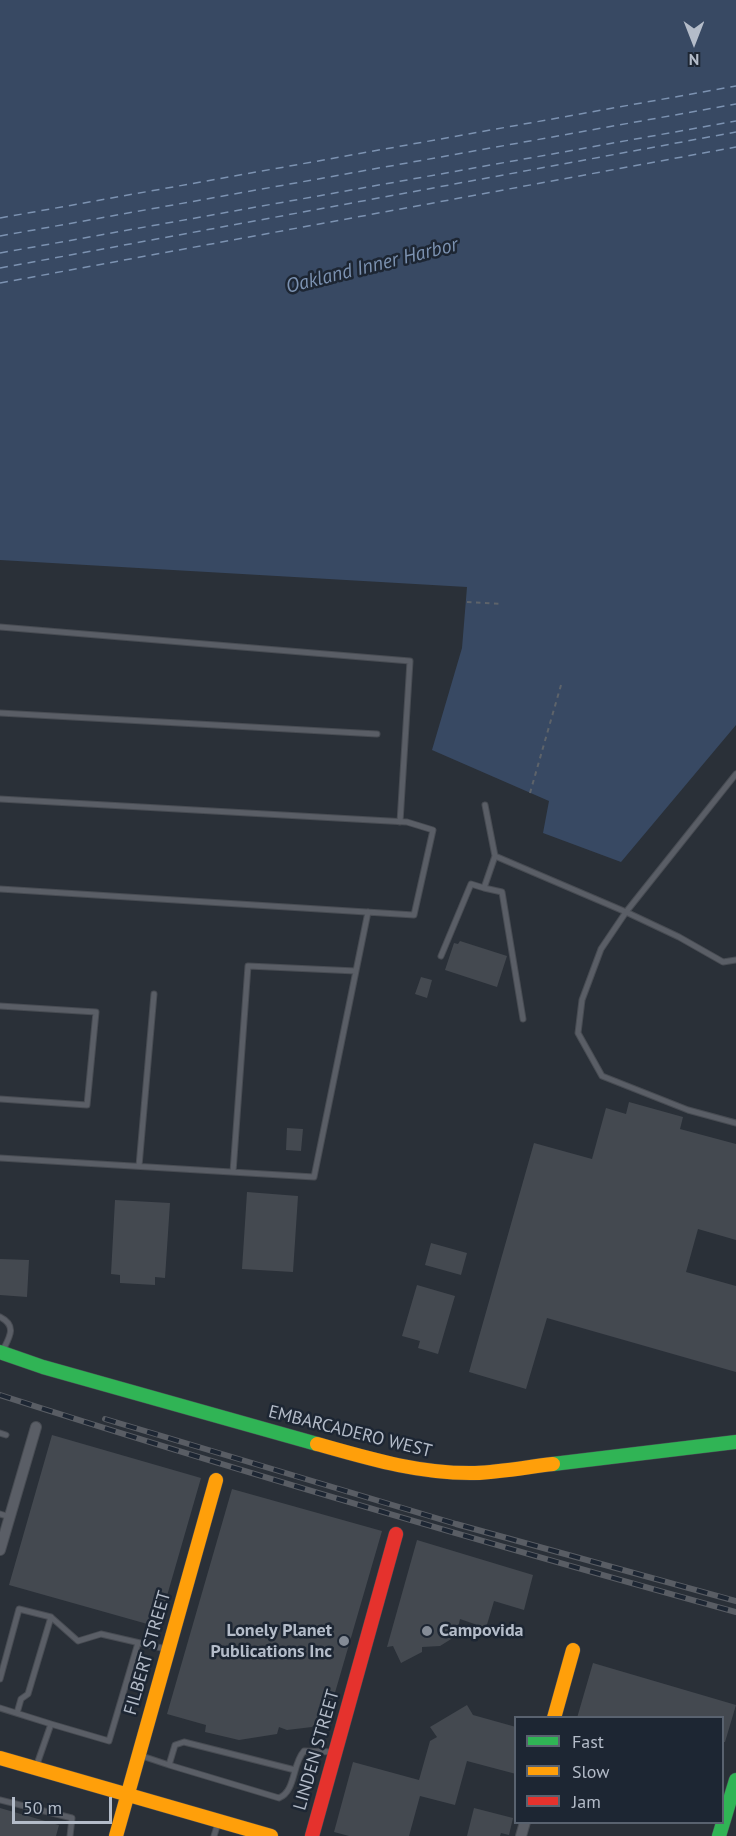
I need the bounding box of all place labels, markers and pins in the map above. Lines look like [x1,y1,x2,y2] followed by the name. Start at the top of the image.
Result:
[211,1620,332,1662] place label: Lonely Planet Publications Inc
[439,1620,524,1642] place label: Campovida
[420,1624,434,1638] marker: Campovida
[337,1634,351,1648] marker: Lonely Planet Publications Inc

